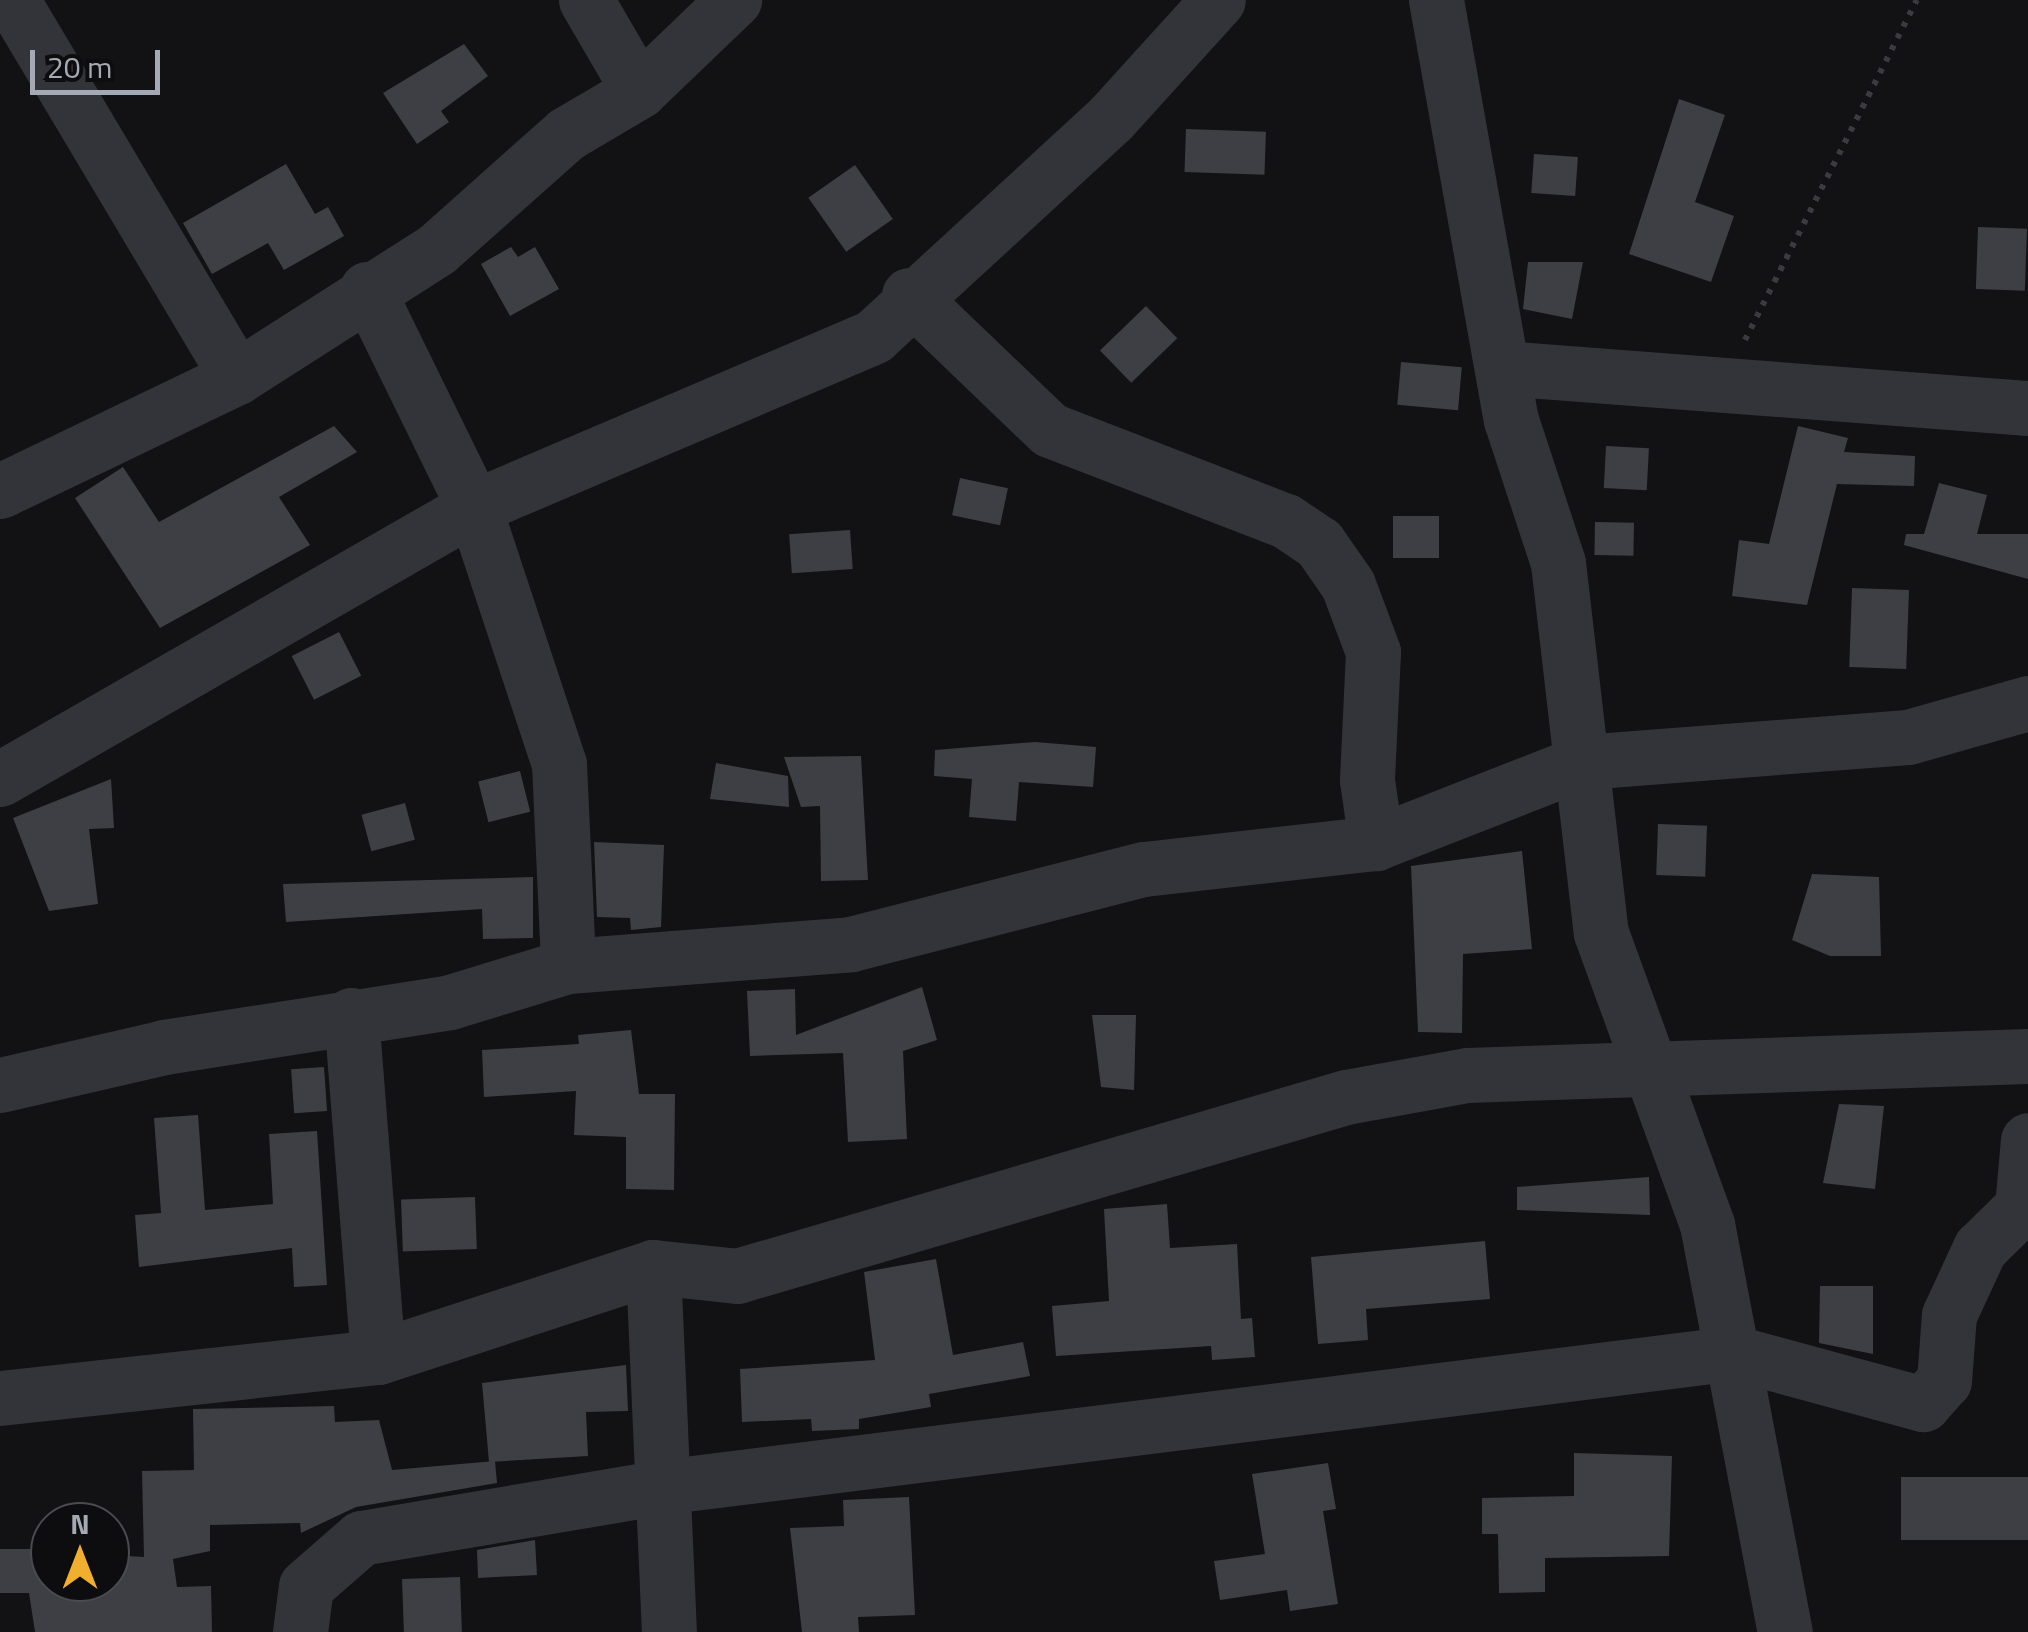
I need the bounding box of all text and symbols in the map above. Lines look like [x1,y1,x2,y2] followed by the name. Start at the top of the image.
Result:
[35,30,165,92] scale bar
[47,44,112,90] text: 20 m
[30,1502,130,1602] north arrow
[70,1502,90,1545] text: N

